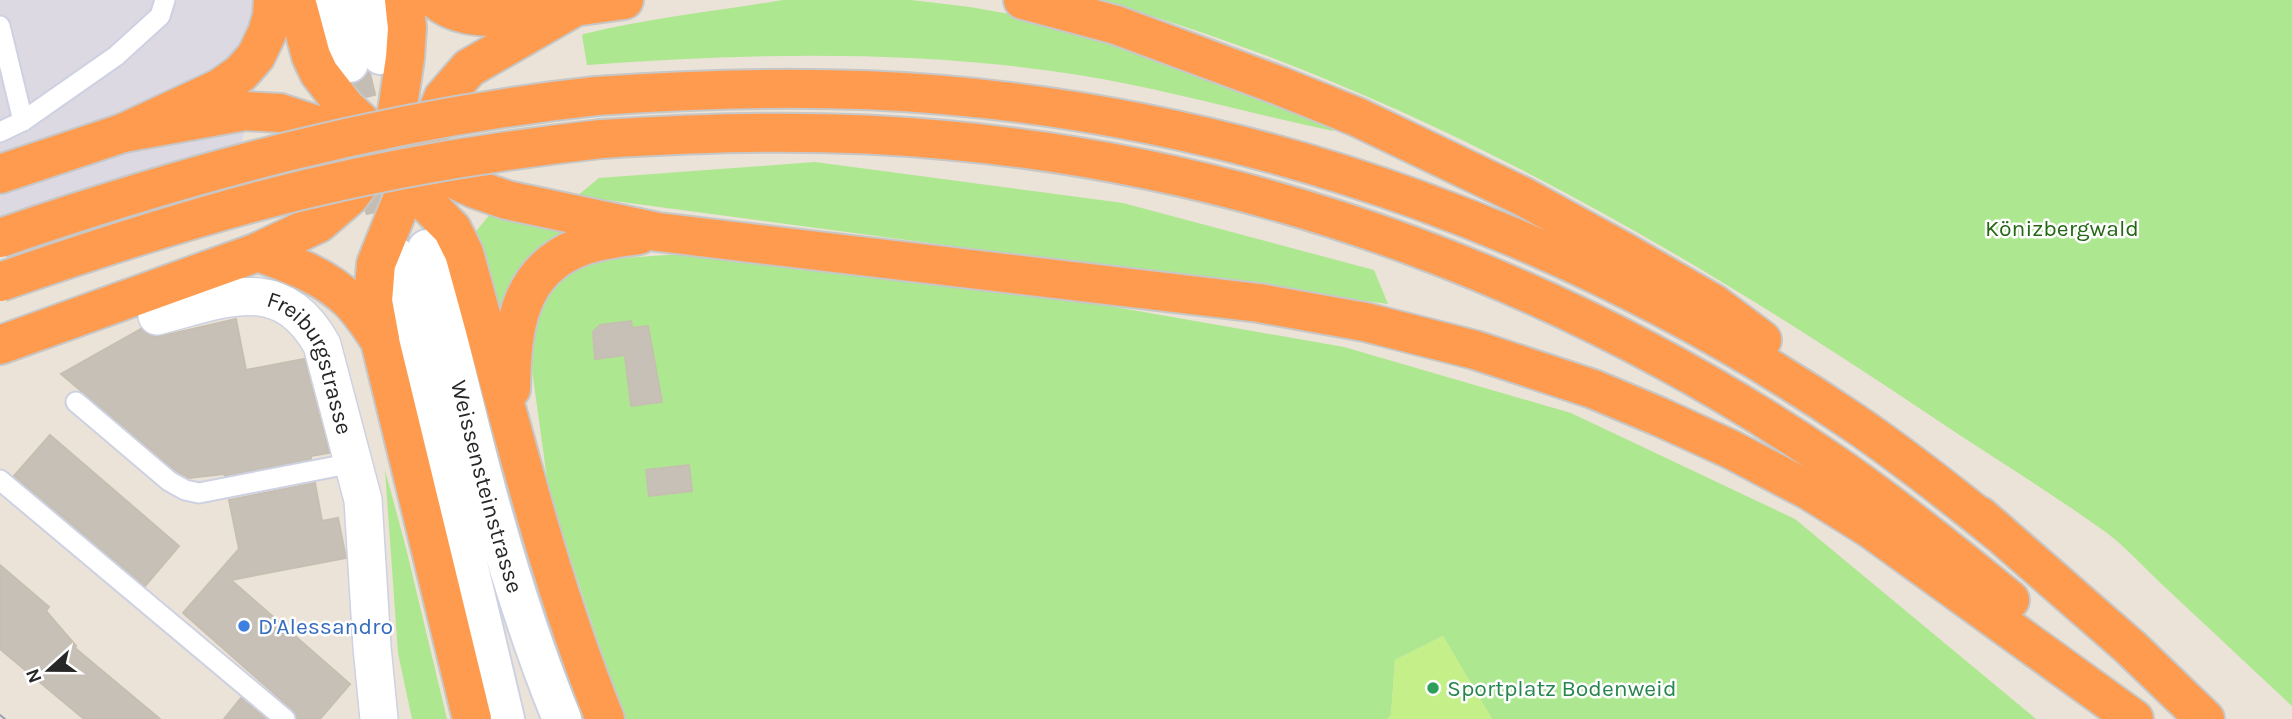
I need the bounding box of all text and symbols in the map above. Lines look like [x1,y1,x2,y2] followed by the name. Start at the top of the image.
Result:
[1985,215,2139,242] park label: Könizbergwald
[264,285,359,437] street label: Freiburgstrasse
[445,377,529,596] street label: Weissensteinstrasse
[258,613,393,640] place label: D'Alessandro
[236,618,252,634] marker: D'Alessandro
[14,635,84,705] north arrow
[21,665,47,686] text: N
[1447,675,1677,702] place label: Sportplatz Bodenweid
[1425,680,1441,696] marker: Sportplatz Bodenweid

